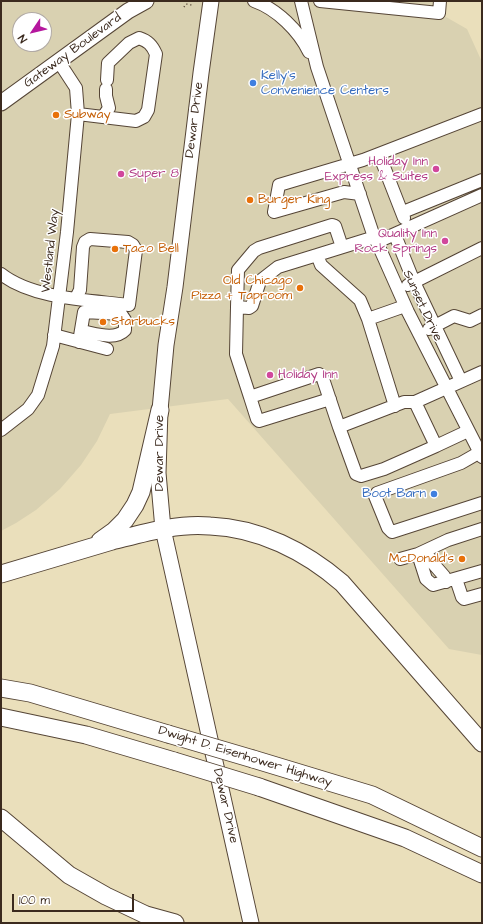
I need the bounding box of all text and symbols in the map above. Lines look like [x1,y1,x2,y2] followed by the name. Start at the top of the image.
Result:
[21,10,125,92] street label: Gateway Boulevard
[12,12,52,52] north arrow
[14,31,31,46] text: N
[261,68,389,99] place label: Kelly’s Convenience Centers
[248,78,258,88] marker: Kelly’s Convenience Centers
[183,81,207,159] street label: Dewar Drive
[64,107,111,123] place label: Subway
[51,110,61,120] marker: Subway
[325,154,428,185] place label: Holiday Inn Express & Suites
[431,164,441,174] marker: Holiday Inn Express & Suites
[129,166,179,182] place label: Super 8
[116,169,126,179] marker: Super 8
[258,192,330,208] place label: Burger King
[245,195,255,205] marker: Burger King
[39,208,63,294] street label: Westland Way
[355,226,437,257] place label: Quality Inn Rock Springs
[440,236,450,246] marker: Quality Inn Rock Springs
[123,241,179,257] place label: Taco Bell
[110,244,120,254] marker: Taco Bell
[399,268,445,344] street label: Sunset Drive
[191,273,292,304] place label: Old Chicago Pizza + Taproom
[295,283,305,293] marker: Old Chicago Pizza + Taproom
[111,314,175,330] place label: Starbucks
[98,317,108,327] marker: Starbucks
[278,367,338,383] place label: Holiday Inn
[265,370,275,380] marker: Holiday Inn
[152,415,168,491] street label: Dewar Drive
[362,486,426,502] place label: Boot Barn
[429,489,439,499] marker: Boot Barn
[389,551,454,567] place label: McDonald's
[457,554,467,564] marker: McDonald's
[156,723,334,791] street label: Dwight D. Eisenhower Highway
[209,767,241,845] street label: Dewar Drive
[14,886,136,912] scale bar
[19,892,50,909] text: 100 m

